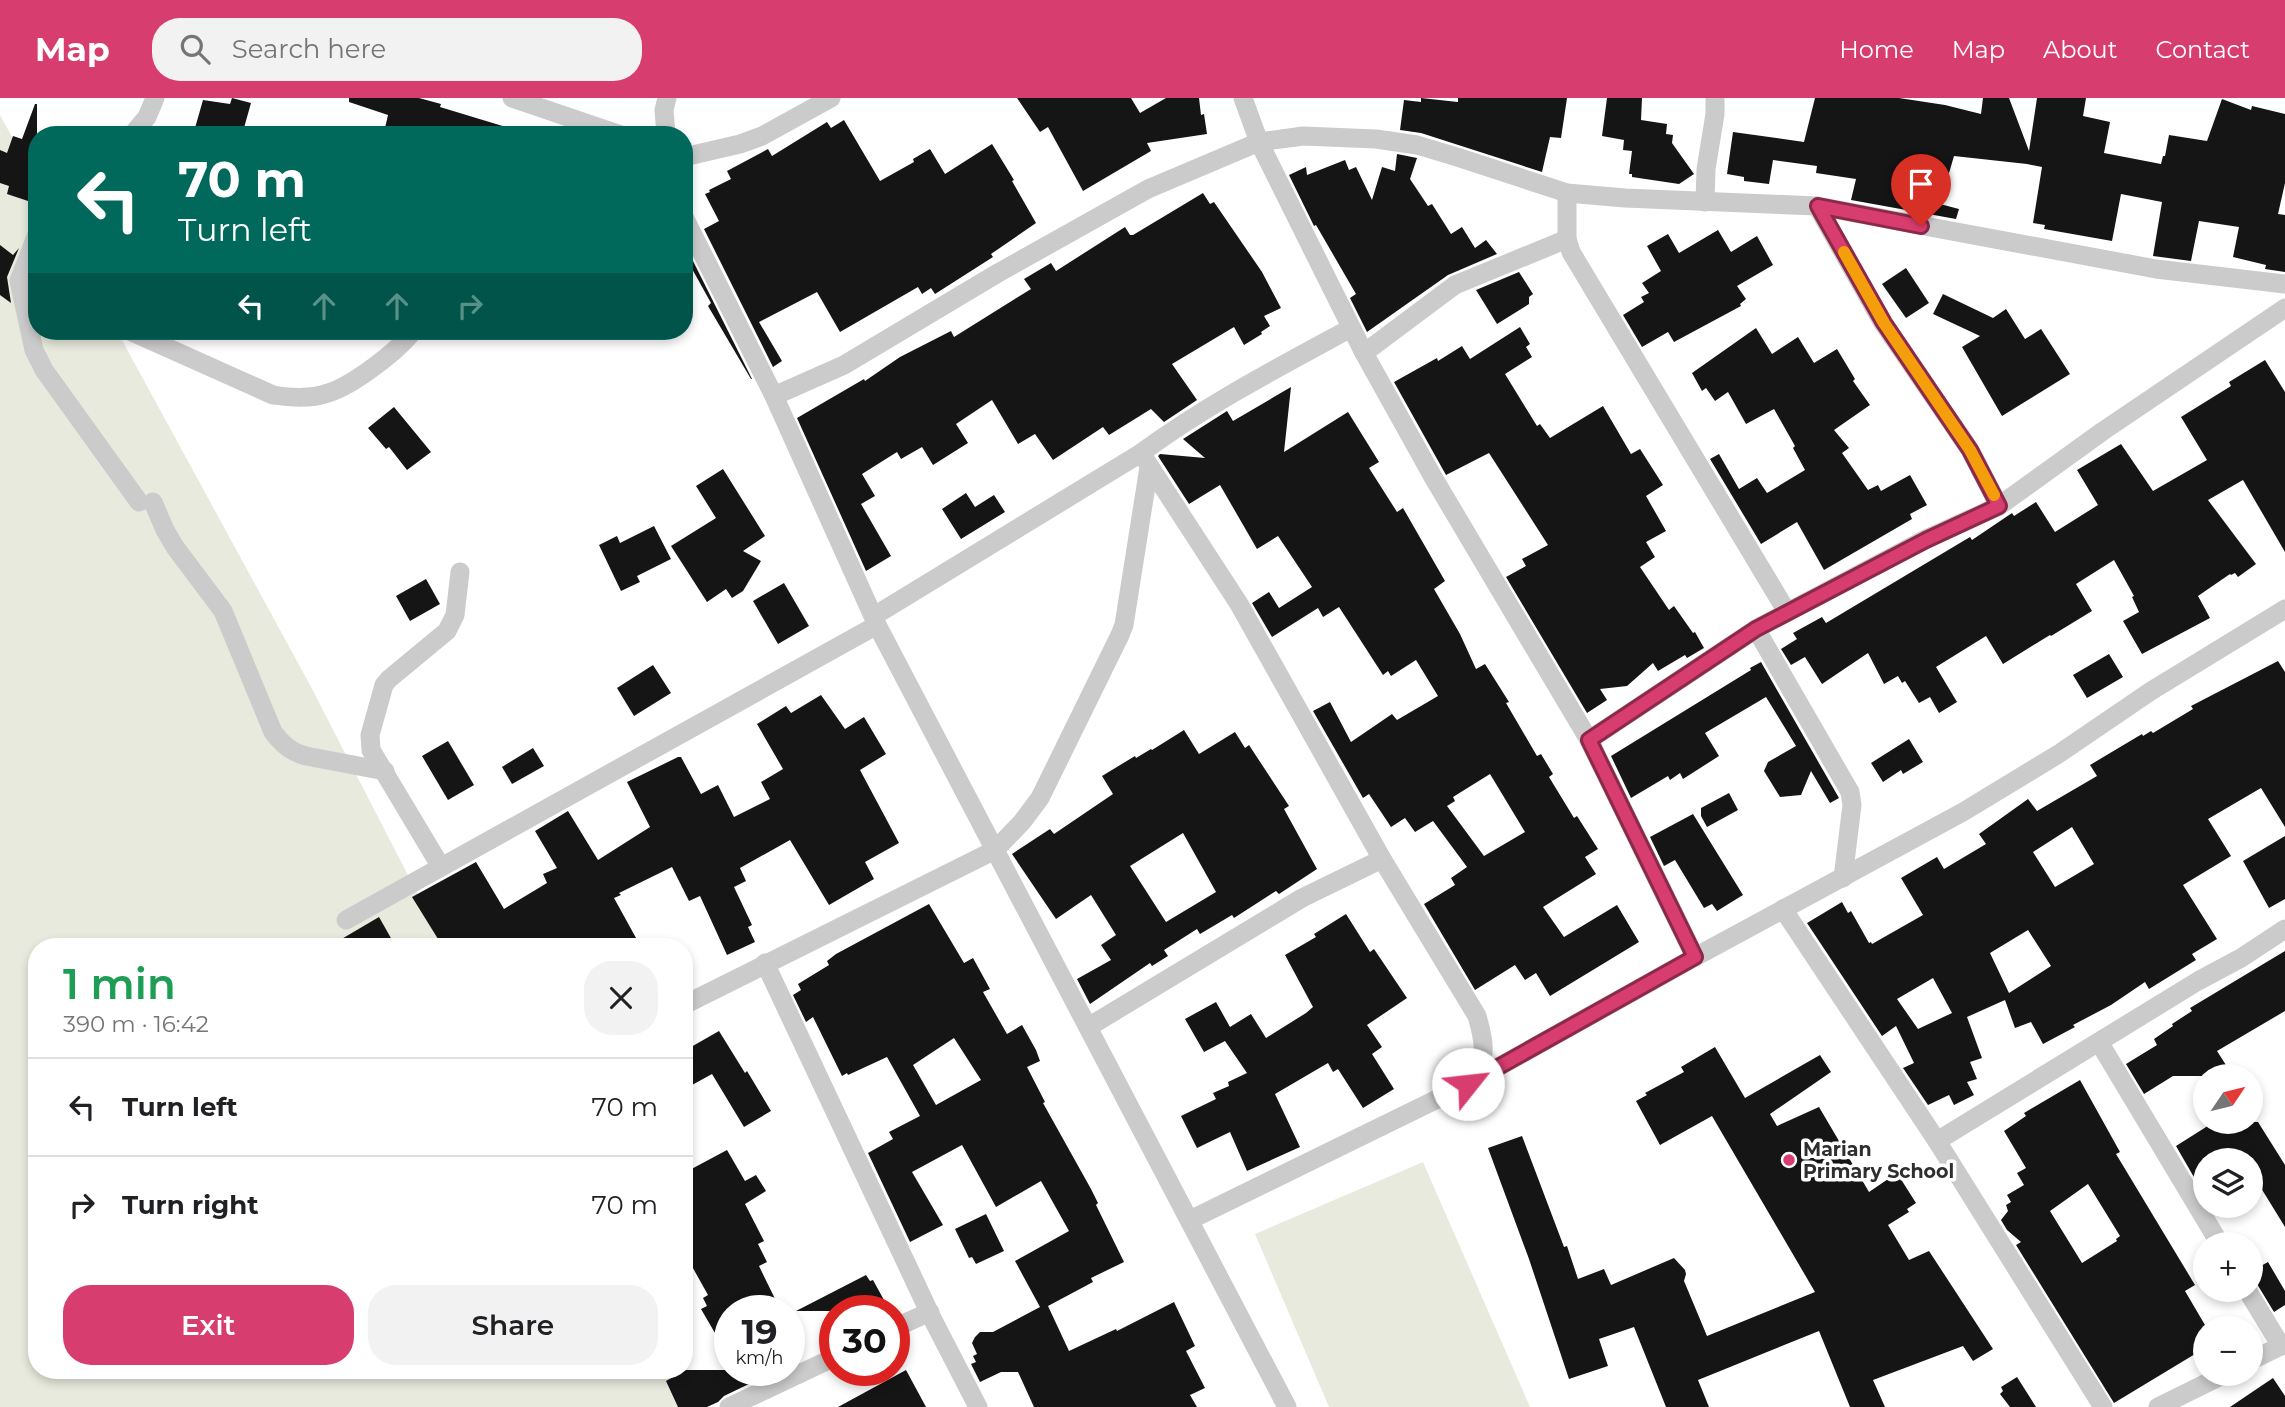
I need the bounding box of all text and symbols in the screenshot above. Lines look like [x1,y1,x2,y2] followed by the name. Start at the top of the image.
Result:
[152,18,642,81] search box
[35,29,110,69] text: Map
[176,30,214,68] icon: search
[232,33,386,65] text: Search here
[1839,35,1914,64] text: Home
[1952,35,2005,64] text: Map
[2043,35,2117,64] text: About
[2155,35,2250,64] text: Contact
[178,150,306,209] text: 70 m
[63,154,154,245] icon: left
[1891,154,1951,226] pin
[1902,165,1940,203] icon: arrive
[178,210,312,249] text: Turn left
[232,287,270,325] icon: left
[305,287,343,325] icon: ahead
[378,287,416,325] icon: ahead
[451,287,489,325] icon: right
[63,958,176,1010] text: 1 min
[584,961,658,1035] button: close
[63,1010,209,1038] text: 390 m · 16:42
[1431,1047,1505,1121] position arrow
[2193,1064,2263,1134] north arrow
[2193,1064,2263,1386] map controls
[63,1088,101,1126] icon: left
[122,1091,238,1123] text: Turn left
[592,1091,658,1123] text: 70 m
[1803,1138,1954,1183] place label: Marian Primary School
[2193,1148,2263,1218] button: layers
[1781,1152,1797,1168] marker: Marian Primary School
[63,1186,101,1224] icon: right
[122,1189,258,1221] text: Turn right
[592,1189,658,1221] text: 70 m
[2193,1232,2263,1302] button: +
[63,1285,354,1365] button: Exit
[368,1285,658,1365] button: Share
[819,1295,910,1386] speed limit sign: 30
[741,1310,778,1353] text: 19
[2193,1316,2263,1386] button: −
[735,1347,784,1369] text: km/h

